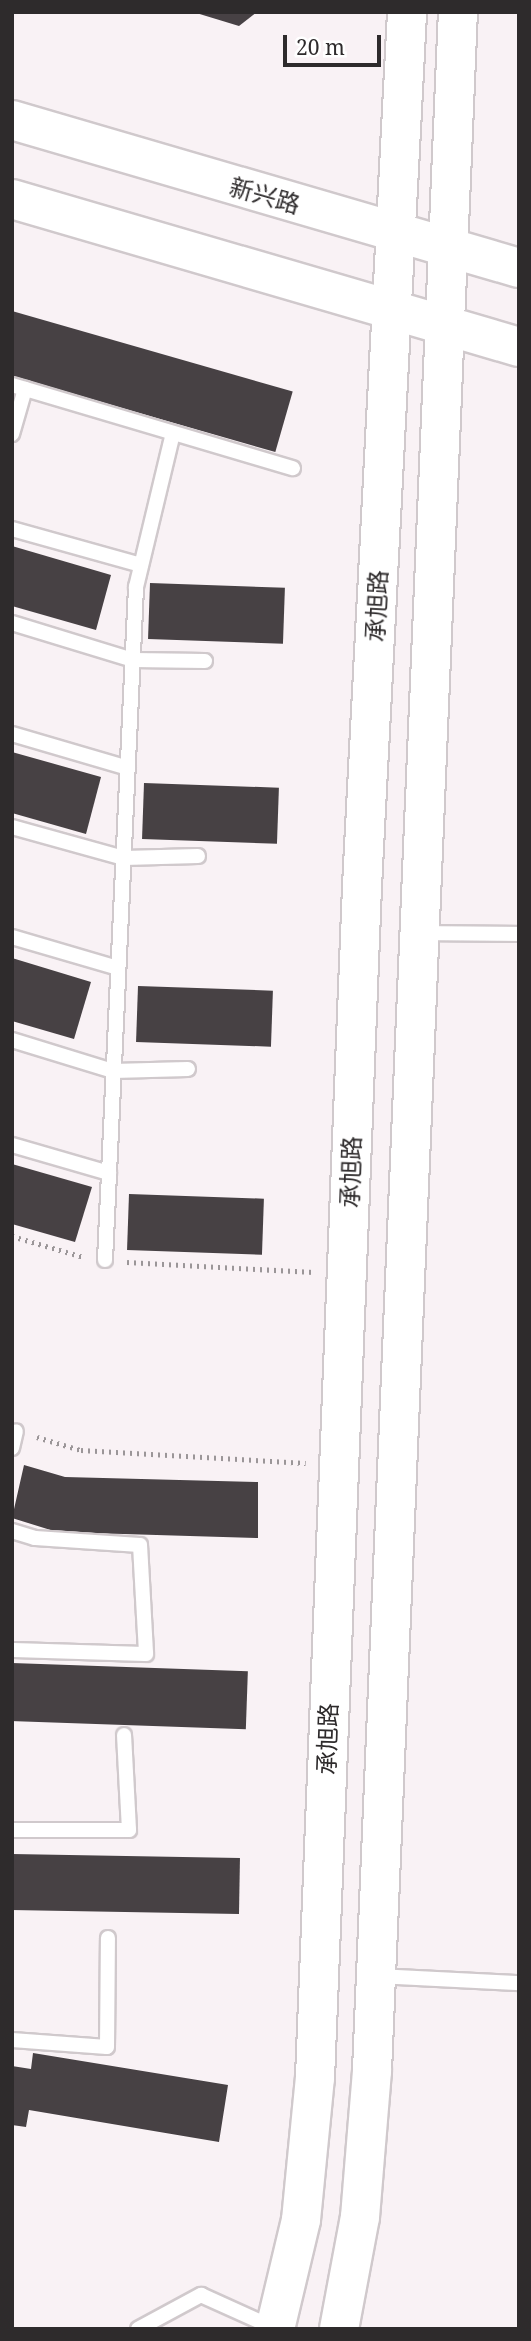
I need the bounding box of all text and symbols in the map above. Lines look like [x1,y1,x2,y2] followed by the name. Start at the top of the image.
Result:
[286,21,384,65] scale bar
[296,33,345,61] text: 20 m
[226,171,304,219] street label: 新兴路
[360,569,392,643] street label: 承旭路
[334,1136,366,1208] street label: 承旭路
[311,1703,343,1775] street label: 承旭路

